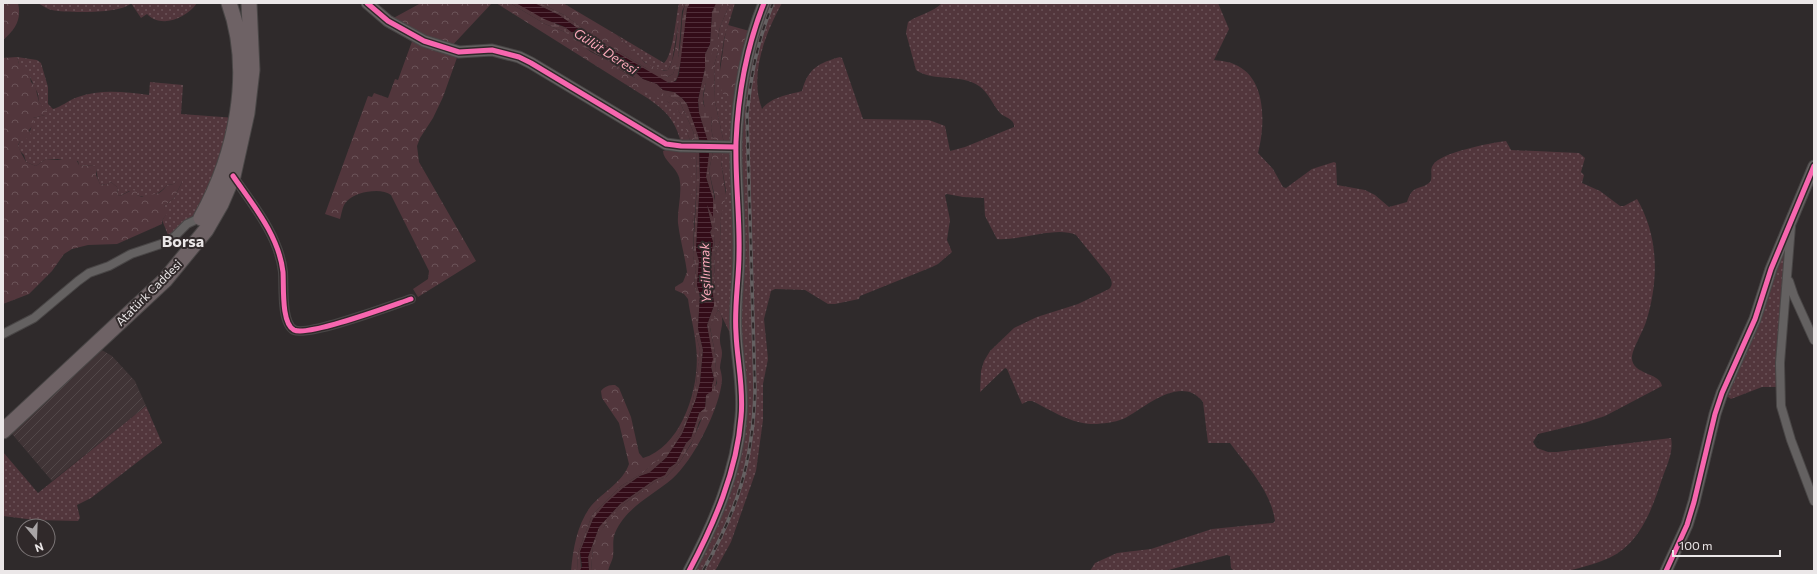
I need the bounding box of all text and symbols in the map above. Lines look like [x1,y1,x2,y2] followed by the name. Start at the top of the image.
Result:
[571,24,641,78] water label: Gülüt Deresi
[162,231,204,250] district label: Borsa
[696,242,714,304] water label: Yeşilırmak
[112,256,184,328] street label: Atatürk Caddesi
[16,518,56,558] north arrow
[1673,532,1780,558] scale bar
[1679,538,1713,552] text: 100 m
[33,540,45,555] text: N

